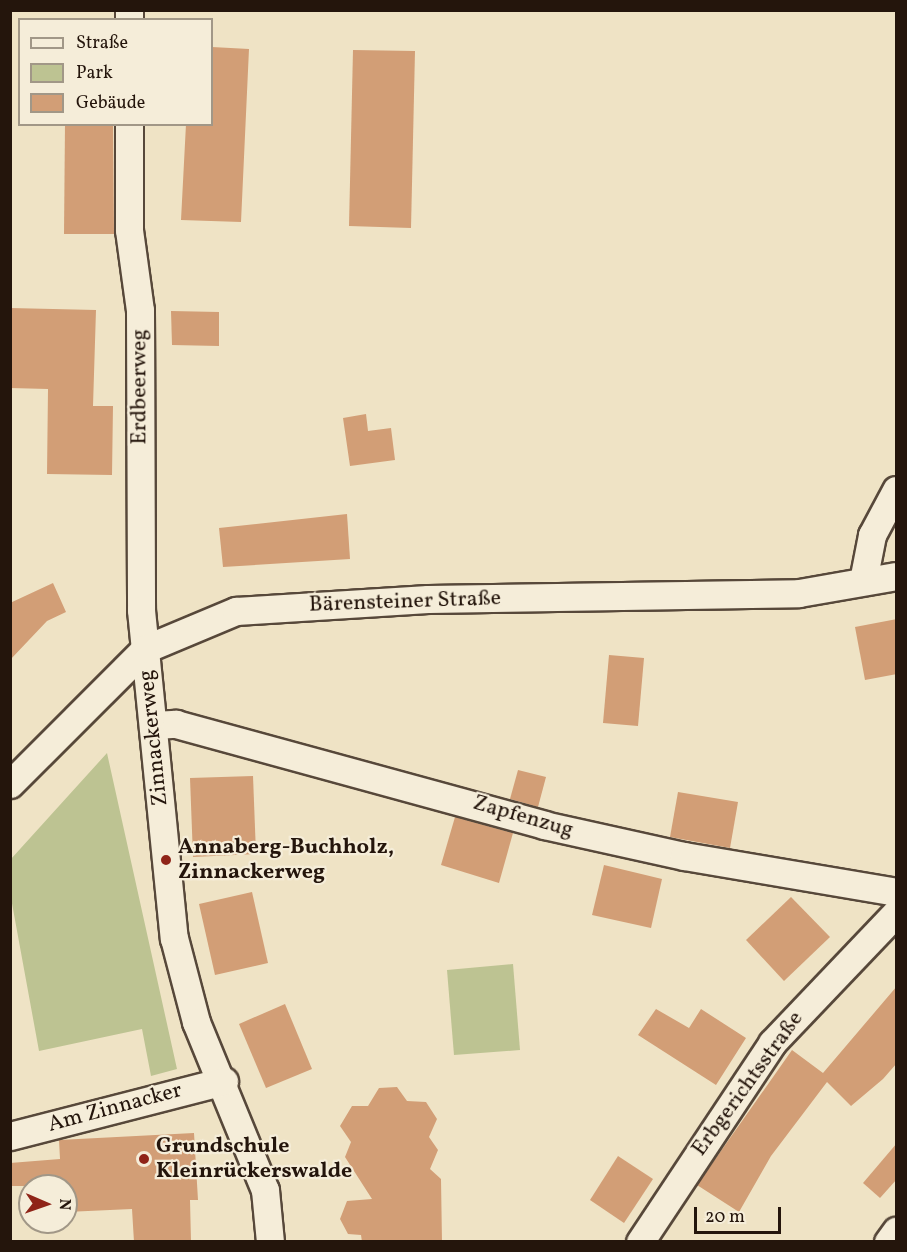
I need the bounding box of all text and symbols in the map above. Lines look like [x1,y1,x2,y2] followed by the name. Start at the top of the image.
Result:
[18,18,213,126] legend
[76,31,128,56] text: Straße
[76,61,113,86] text: Park
[76,91,145,116] text: Gebäude
[127,329,153,445] street label: Erdbeerweg
[308,585,502,619] street label: Bärensteiner Straße
[134,669,174,807] street label: Zinnackerweg
[470,790,576,844] street label: Zapfenzug
[178,834,394,885] place label: Annaberg-Buchholz, Zinnackerweg
[159,853,173,867] marker: Annaberg-Buchholz, Zinnackerweg
[687,1006,809,1162] street label: Erbgerichtsstraße
[45,1077,185,1139] street label: Am Zinnacker
[156,1133,352,1184] place label: Grundschule Kleinrückerswalde
[137,1152,151,1166] marker: Grundschule Kleinrückerswalde
[18,1174,78,1234] north arrow
[697,1195,784,1233] scale bar
[53,1198,75,1211] text: N
[705,1205,745,1230] text: 20 m

